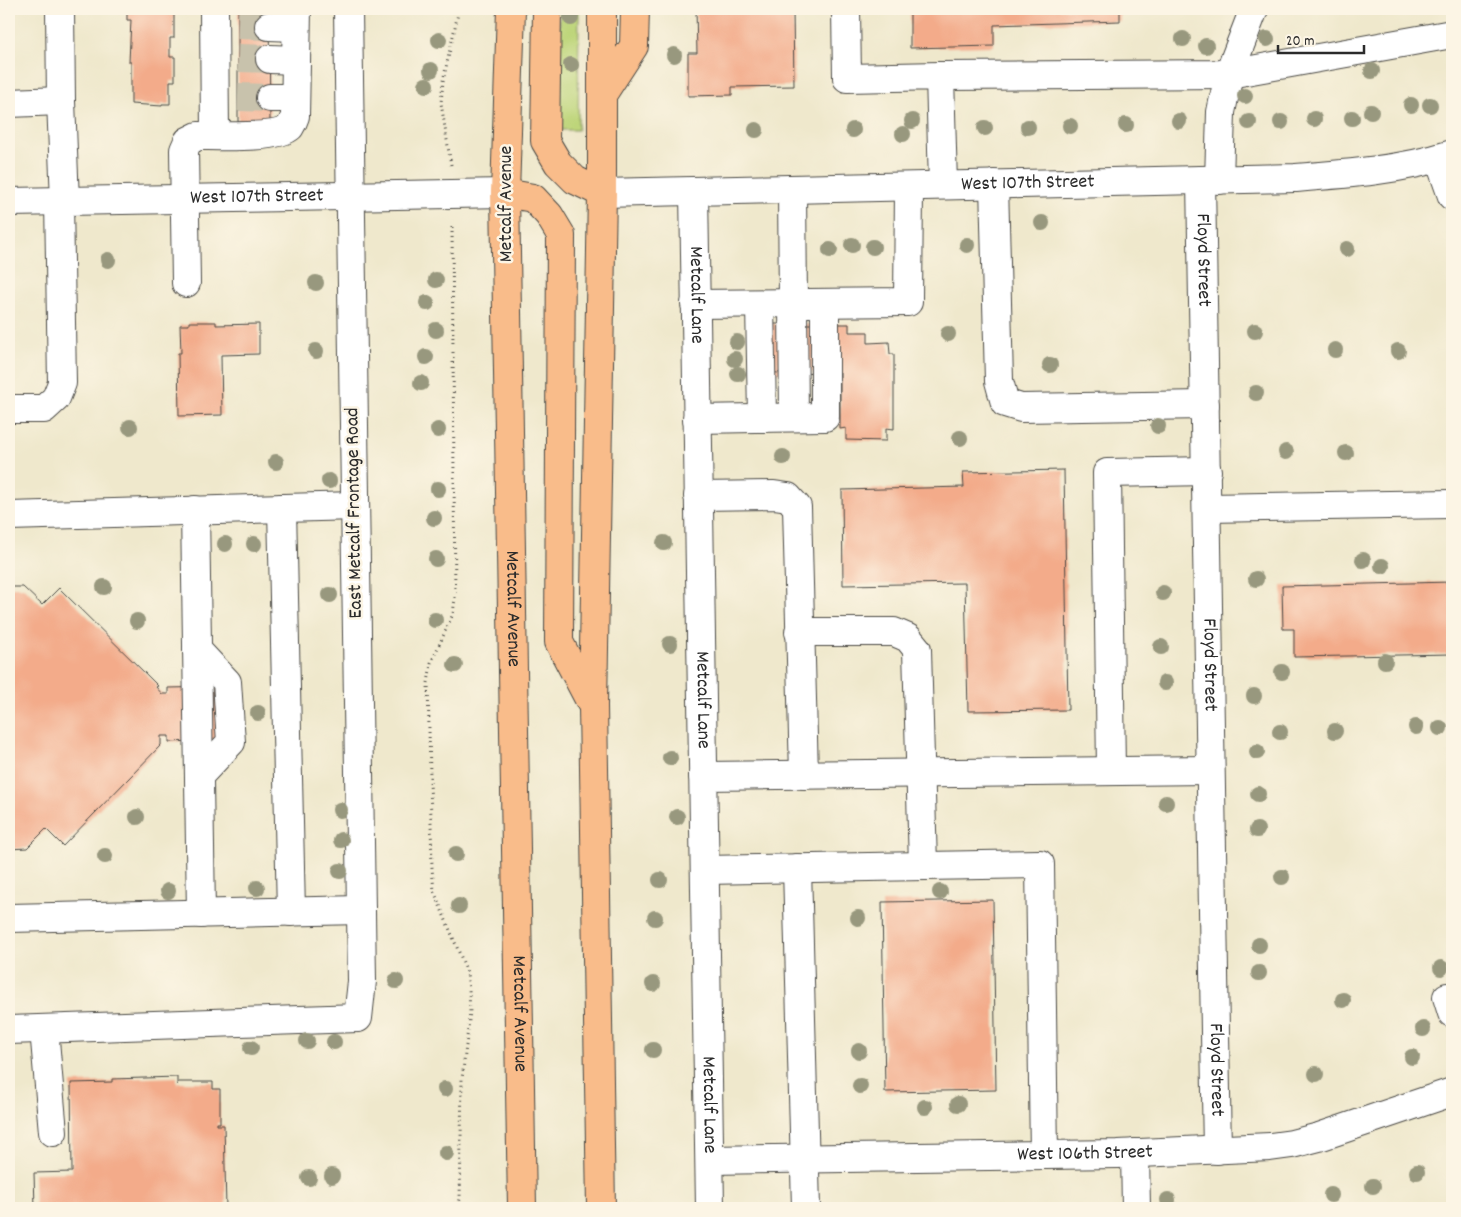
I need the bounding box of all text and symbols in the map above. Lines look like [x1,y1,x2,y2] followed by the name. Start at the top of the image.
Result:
[1278,22,1365,54] scale bar
[1286,31,1314,53] text: 20 m
[493,146,521,262] street label: Metcalf Avenue
[961,168,1095,199] street label: West 107th Street
[190,182,324,213] street label: West 107th Street
[1188,213,1217,307] street label: Floyd Street
[681,246,710,344] street label: Metcalf Lane
[339,407,371,619] street label: East Metcalf Frontage Road
[497,550,527,668] street label: Metcalf Avenue
[1194,618,1224,712] street label: Floyd Street
[687,651,717,749] street label: Metcalf Lane
[504,955,534,1072] street label: Metcalf Avenue
[1201,1023,1230,1117] street label: Floyd Street
[694,1056,723,1154] street label: Metcalf Lane
[1017,1138,1153,1169] street label: West 106th Street

